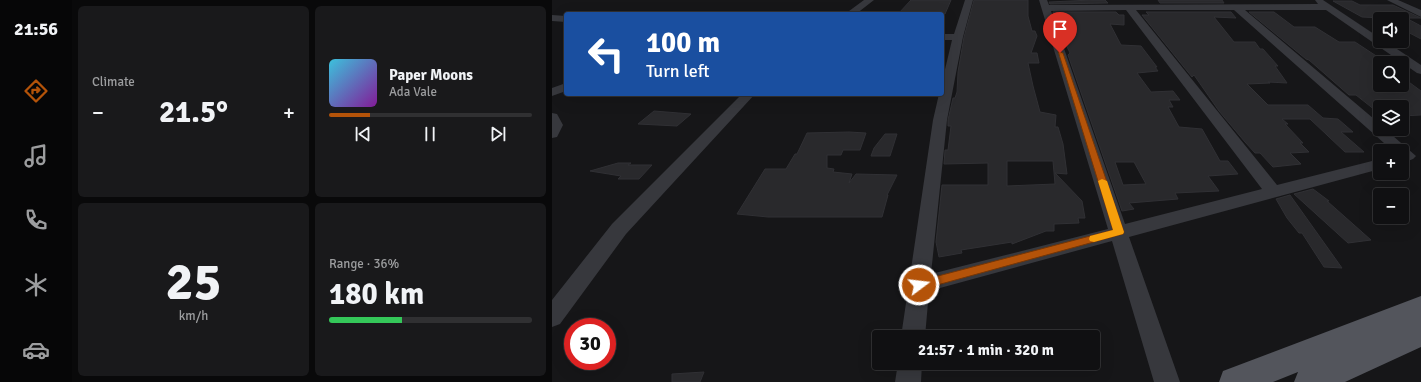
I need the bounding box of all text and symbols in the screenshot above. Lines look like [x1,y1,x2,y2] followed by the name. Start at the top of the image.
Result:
[1043,12,1077,53] pin
[1373,12,1409,224] map controls
[1373,12,1409,48] button: sound
[14,18,58,40] text: 21:56
[1049,18,1071,40] icon: arrive
[646,26,720,60] text: 100 m
[580,28,632,80] icon: left
[1373,56,1409,92] button: search
[646,60,709,82] text: Turn left
[389,66,473,84] text: Paper Moons
[92,74,135,90] text: Climate
[22,77,50,105] icon: directions
[389,84,437,100] text: Ada Vale
[159,94,228,131] text: 21.5°
[92,99,104,126] text: −
[283,99,295,126] text: +
[1373,100,1409,136] button: layers
[352,123,374,145] icon: previous
[419,123,441,145] icon: pause
[487,123,509,145] icon: next
[22,142,50,170] icon: music
[1373,144,1409,180] button: +
[1373,188,1409,224] button: −
[22,206,50,234] icon: phone
[165,250,222,314] text: 25
[329,256,399,272] text: Range · 36%
[898,264,940,306] position arrow
[22,271,50,299] icon: climate
[329,276,424,313] text: 180 km
[179,308,208,324] text: km/h
[564,318,616,370] speed limit sign: 30
[22,336,50,364] icon: car
[918,341,1054,359] text: 21:57 · 1 min · 320 m

